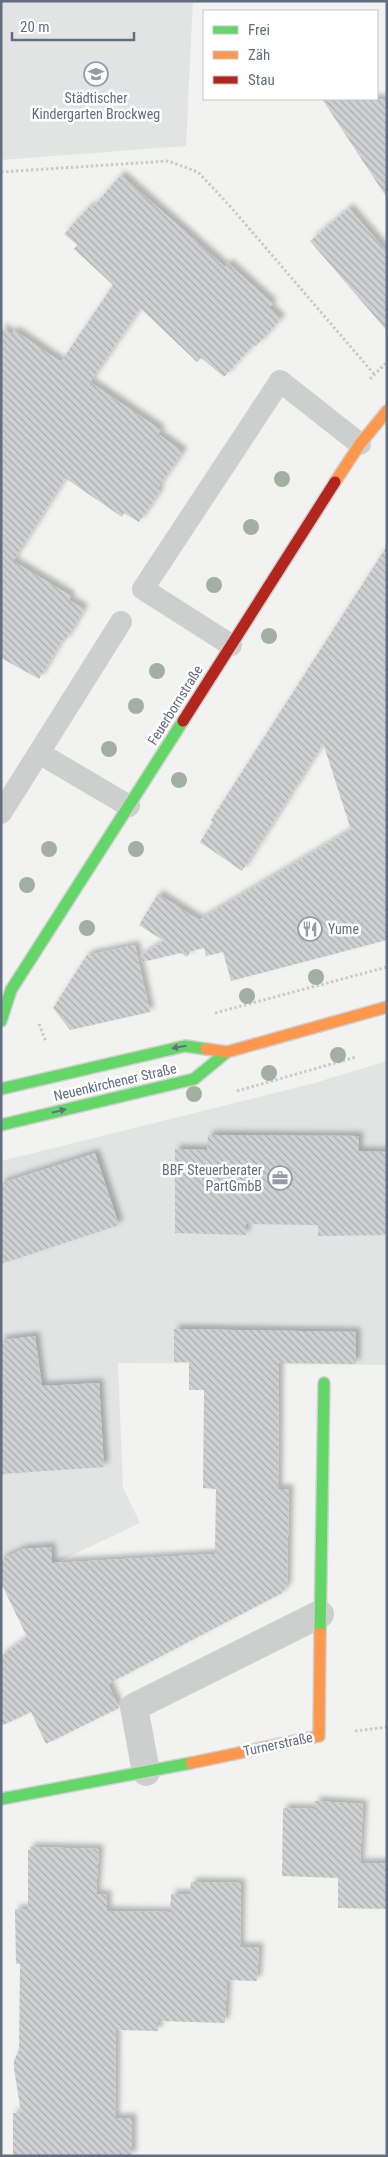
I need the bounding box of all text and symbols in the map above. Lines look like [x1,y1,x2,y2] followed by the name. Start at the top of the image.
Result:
[12,10,135,42] scale bar
[203,10,378,100] legend
[20,18,50,36] text: 20 m
[248,21,270,39] text: Frei
[248,46,270,64] text: Zäh
[83,61,109,87] school or university icon: Städtischer Kindergarten Brockweg
[248,71,275,89] text: Stau
[32,90,160,122] place label: Städtischer Kindergarten Brockweg
[144,662,206,748] street label: Feuerbornstraße
[297,916,323,942] restaurant icon: Yume
[328,921,359,937] place label: Yume
[170,1044,186,1052] one-way arrow
[52,1060,178,1104] street label: Neuenkirchener Straße
[51,1107,66,1115] one-way arrow
[162,1162,262,1194] place label: BBF Steuerberater PartGmbB
[267,1165,293,1191] office icon: BBF Steuerberater PartGmbB
[242,1729,315,1759] street label: Turnerstraße

